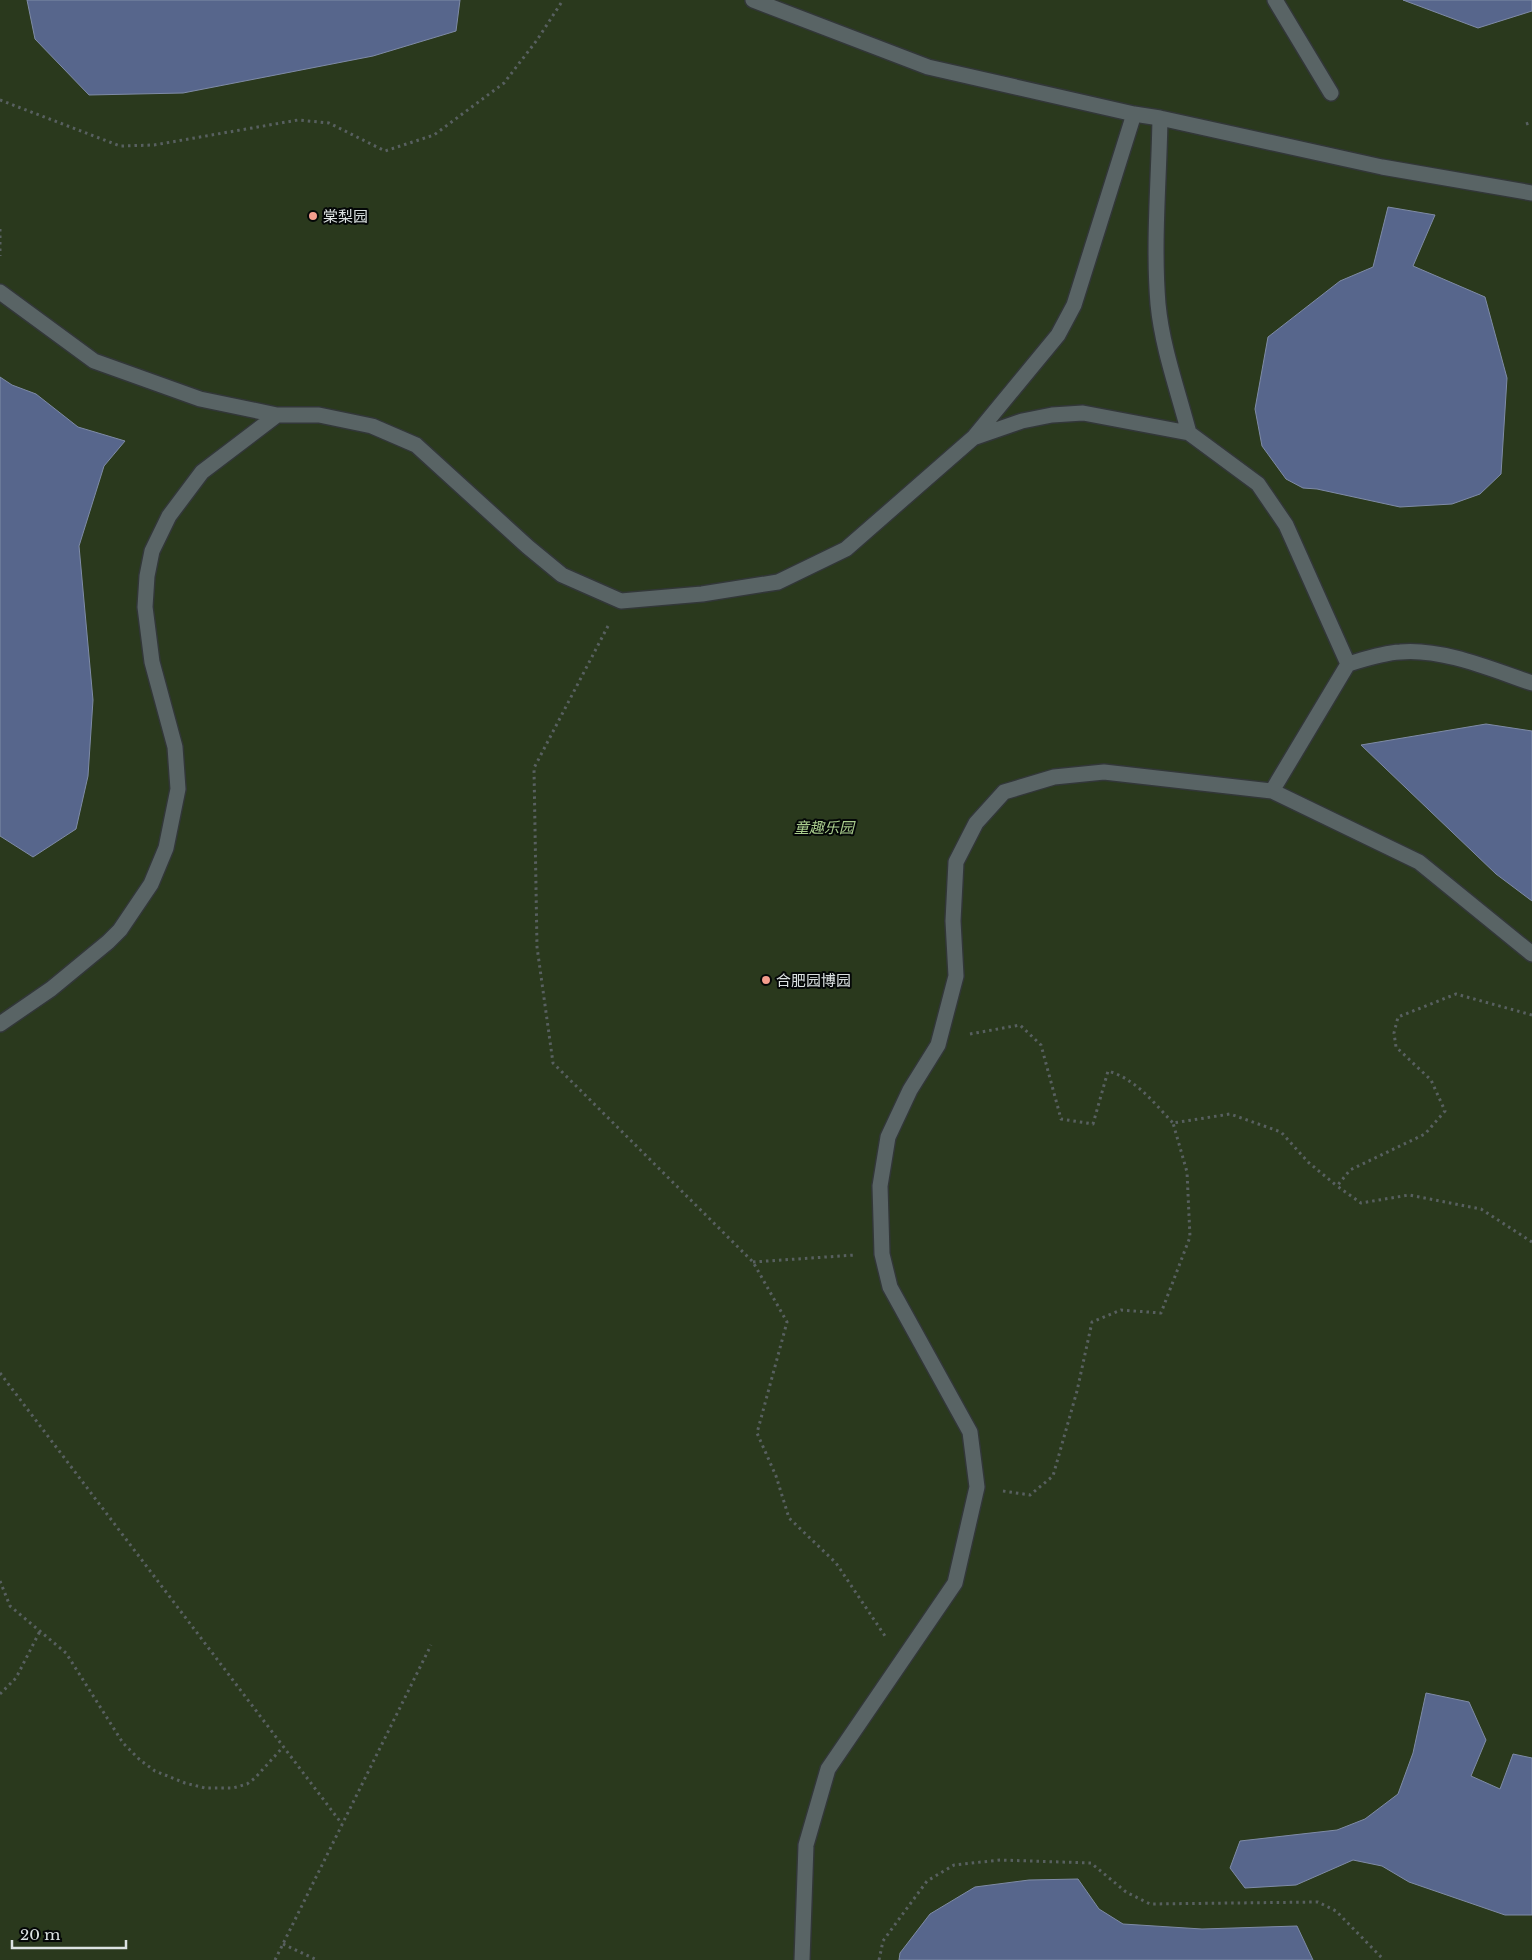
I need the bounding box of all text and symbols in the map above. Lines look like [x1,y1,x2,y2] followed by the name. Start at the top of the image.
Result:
[323,207,368,226] place label: 棠梨园
[307,210,319,222] marker: 棠梨园
[794,818,856,837] park label: 童趣乐园
[776,971,851,990] place label: 合肥园博园
[760,974,772,986] marker: 合肥园博园
[12,1918,126,1950] scale bar
[20,1925,60,1944] text: 20 m

